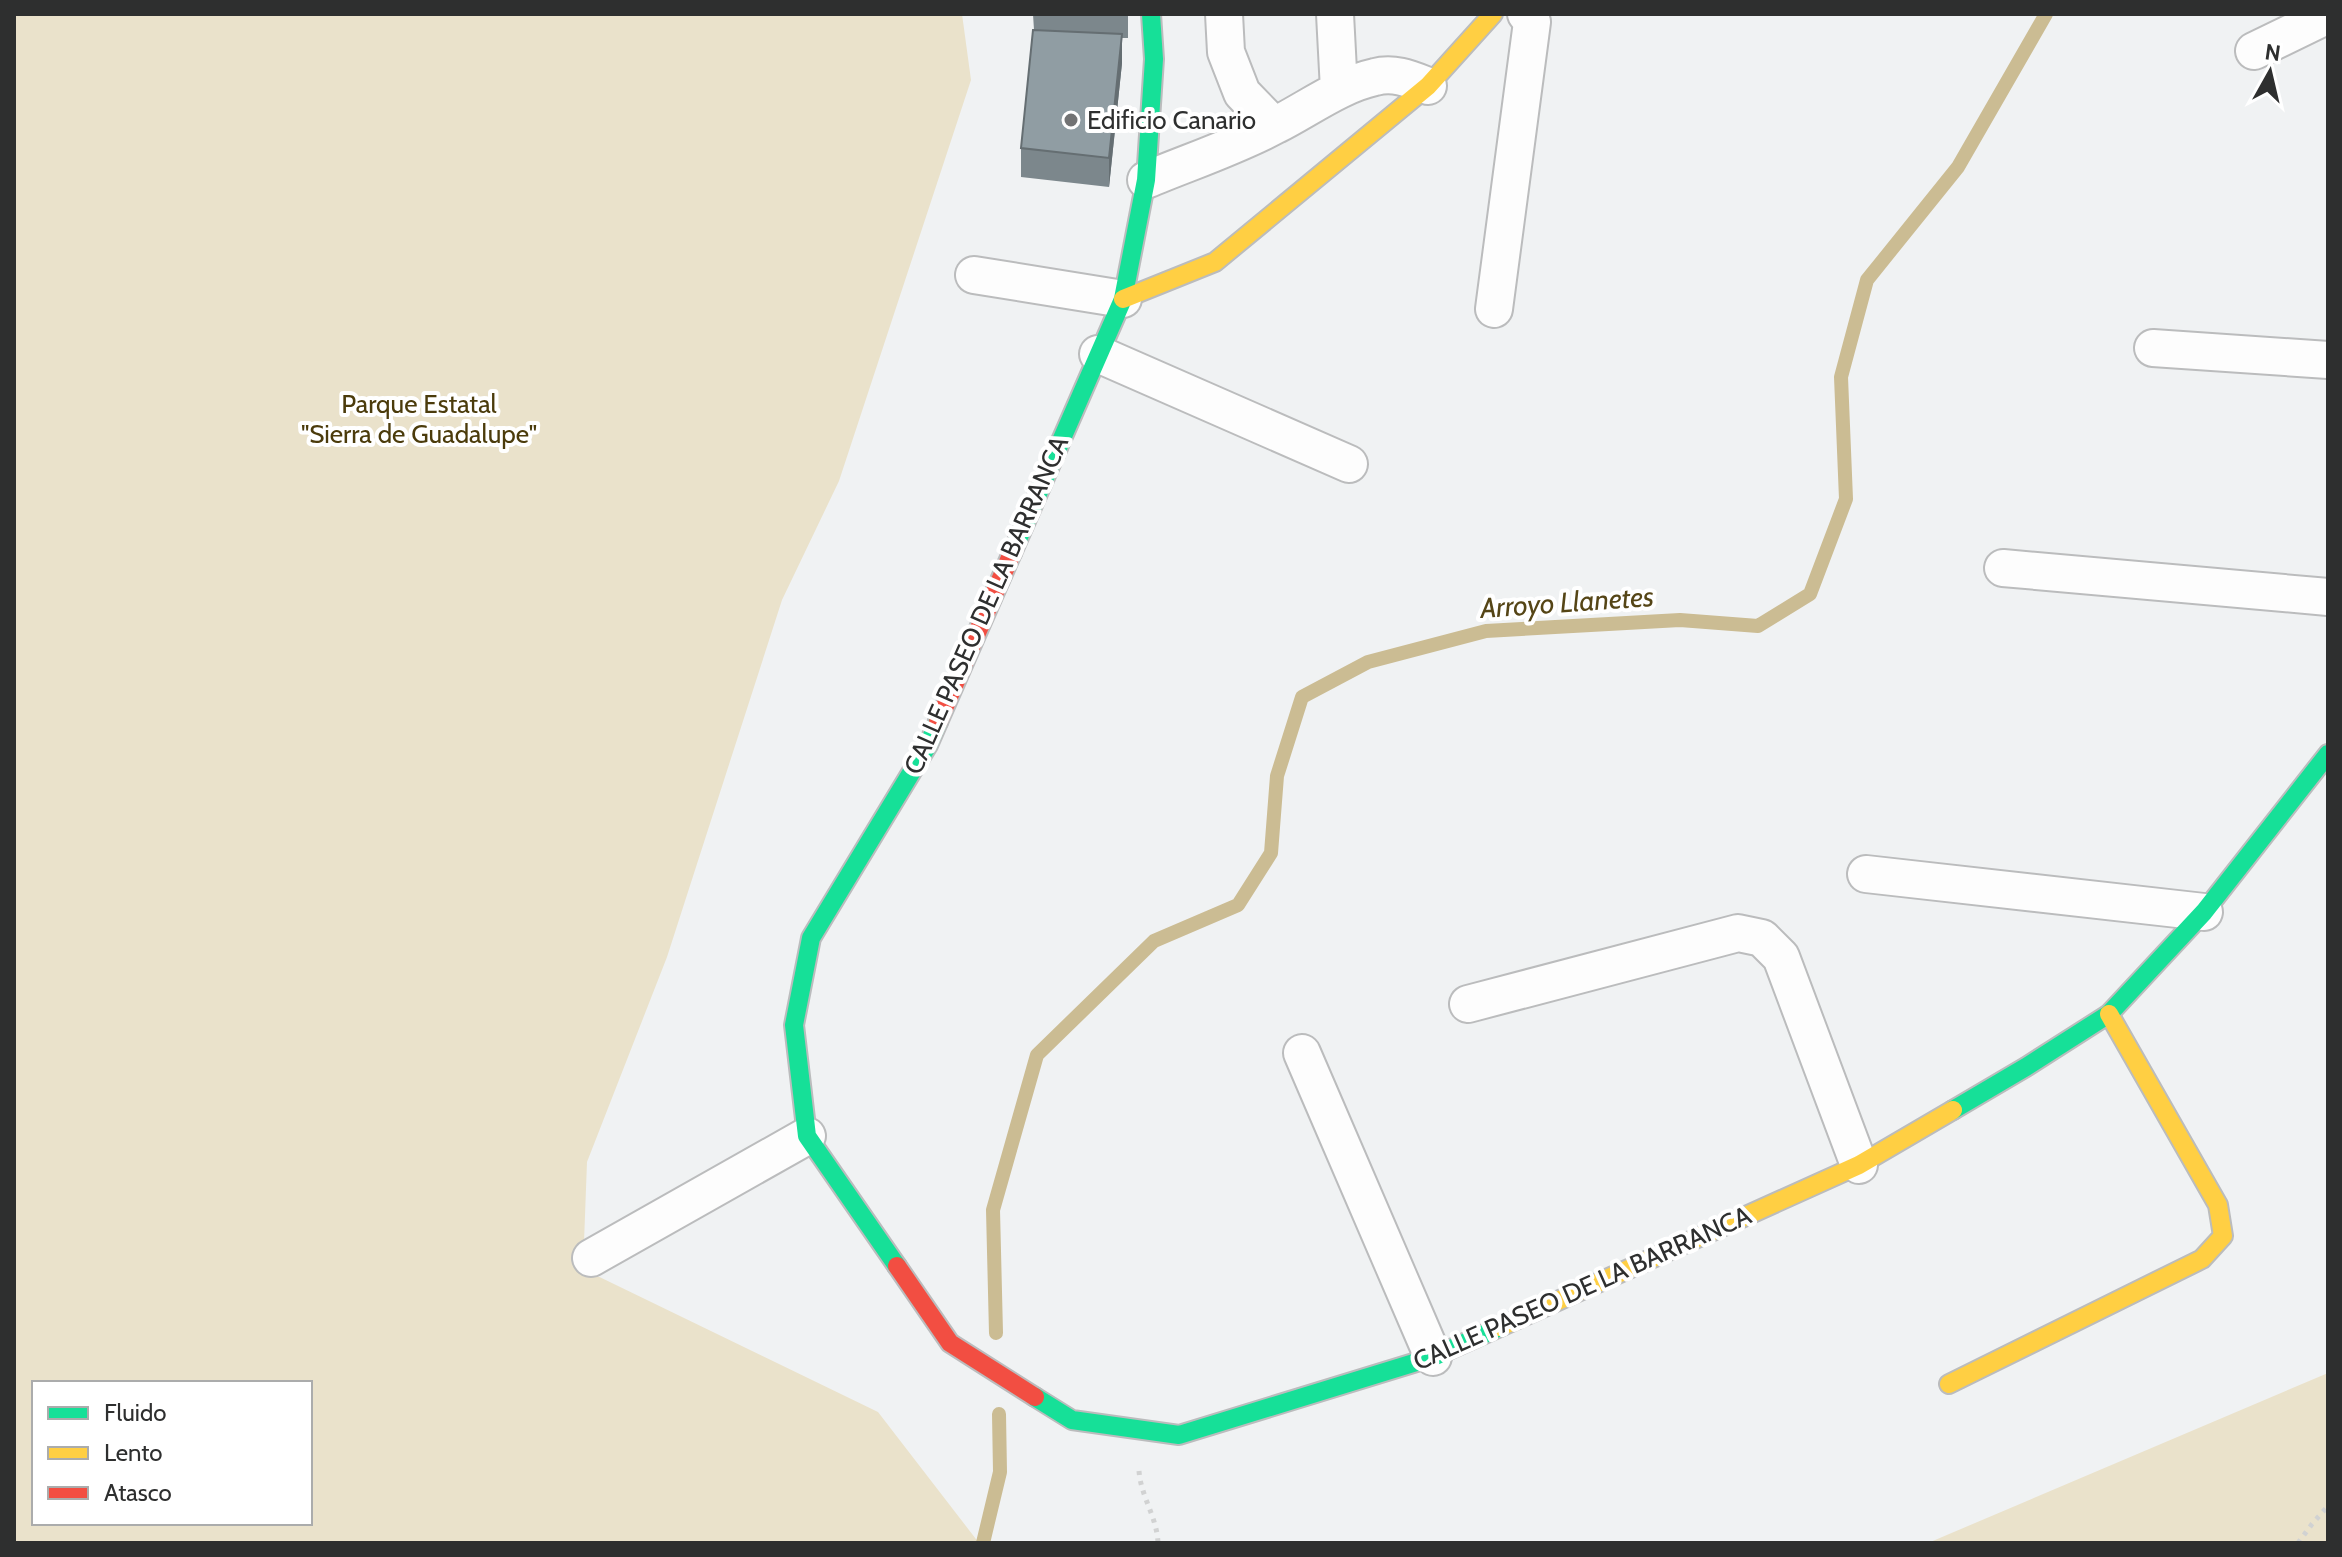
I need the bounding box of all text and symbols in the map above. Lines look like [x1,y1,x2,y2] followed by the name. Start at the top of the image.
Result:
[2230,32,2310,112] north arrow
[2263,38,2282,67] text: N
[1087,104,1256,136] place label: Edificio Canario
[1062,111,1080,129] marker: Edificio Canario
[301,388,537,450] park label: Parque Estatal "Sierra de Guadalupe"
[897,431,1075,779] street label: CALLE PASEO DE LA BARRANCA
[1477,579,1655,625] water label: Arroyo Llanetes
[1408,1199,1756,1377] street label: CALLE PASEO DE LA BARRANCA
[32,1381,312,1525] legend
[104,1398,166,1427] text: Fluido
[104,1438,163,1467] text: Lento
[104,1478,172,1507] text: Atasco

